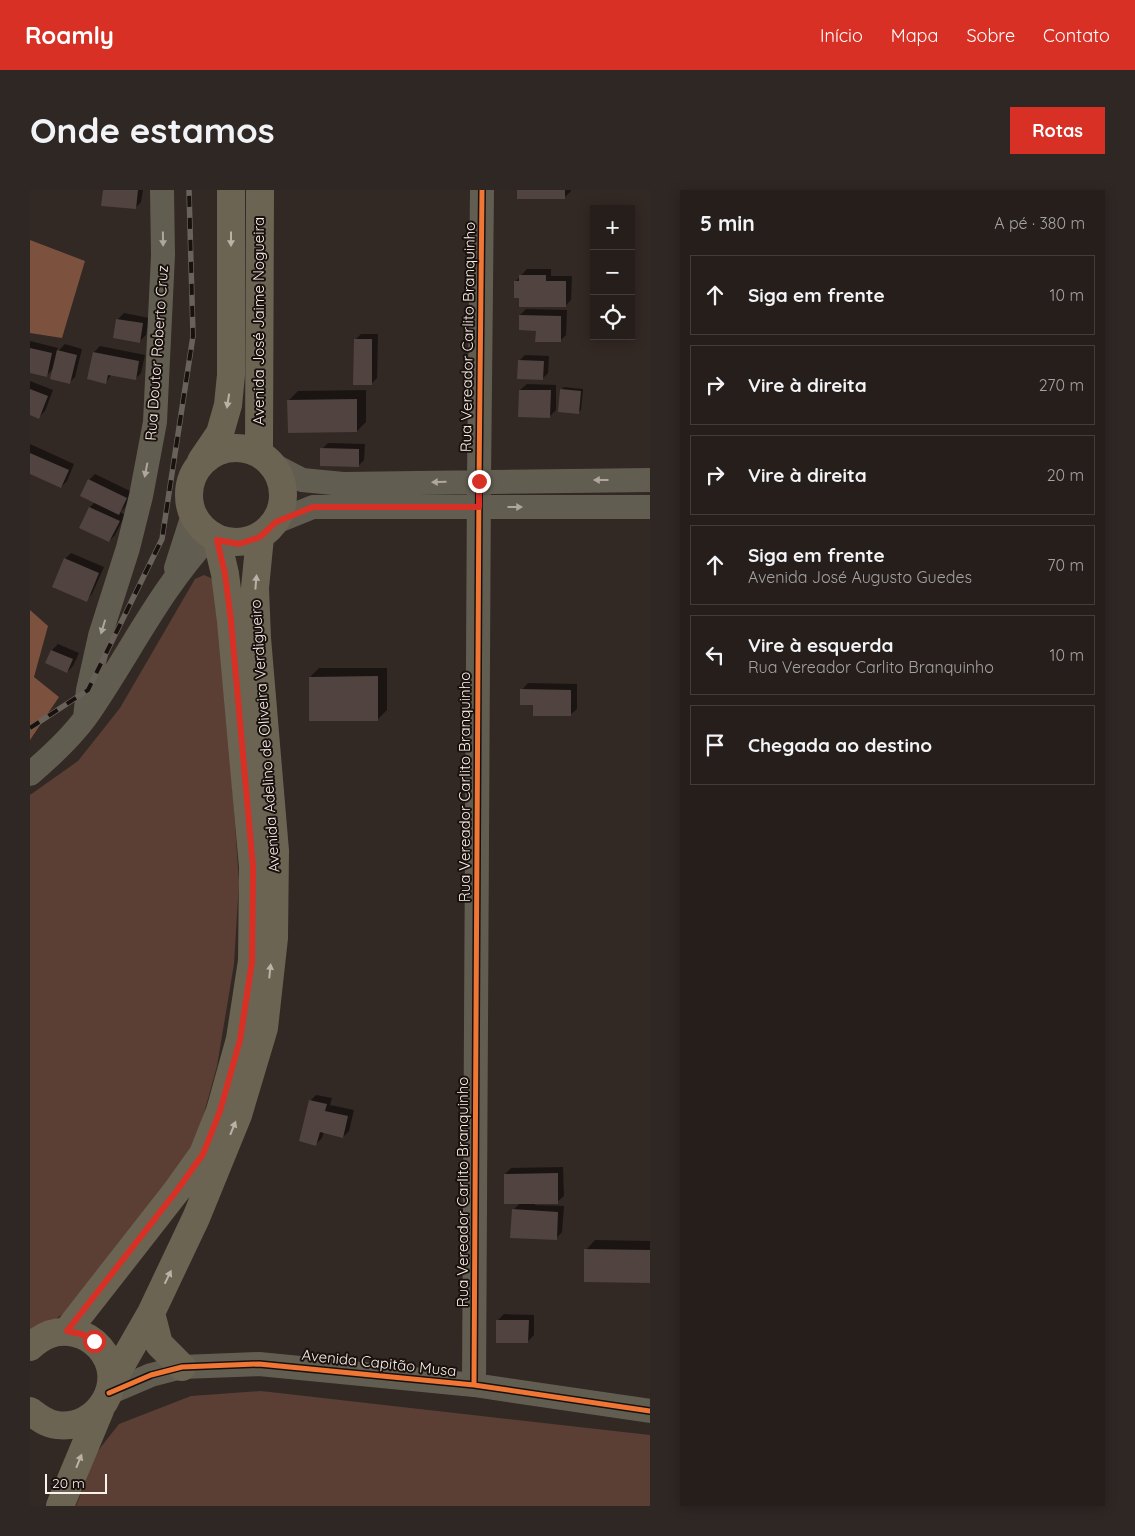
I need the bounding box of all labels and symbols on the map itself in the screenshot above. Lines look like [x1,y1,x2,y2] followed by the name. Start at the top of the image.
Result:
[249,217,268,425] street label: Avenida José Jaime Nogueira
[456,222,479,452] street label: Rua Vereador Carlito Branquinho
[159,231,167,247] one-way arrow
[227,231,235,247] one-way arrow
[141,265,172,441] street label: Rua Doutor Roberto Cruz
[224,393,232,409] one-way arrow
[142,463,150,478] one-way arrow
[468,470,491,493] route end
[593,476,609,484] one-way arrow
[431,478,447,486] one-way arrow
[507,503,523,511] one-way arrow
[252,573,260,589] one-way arrow
[245,599,284,873] street label: Avenida Adelino de Oliveira Verdigueiro
[98,619,106,634] one-way arrow
[455,672,474,902] street label: Rua Vereador Carlito Branquinho
[266,962,274,978] one-way arrow
[453,1077,472,1307] street label: Rua Vereador Carlito Branquinho
[229,1120,237,1135] one-way arrow
[164,1270,172,1284] one-way arrow
[83,1330,106,1353] route start
[301,1345,457,1380] street label: Avenida Capitão Musa
[75,1453,83,1468] one-way arrow
[45,1471,108,1494] scale bar

